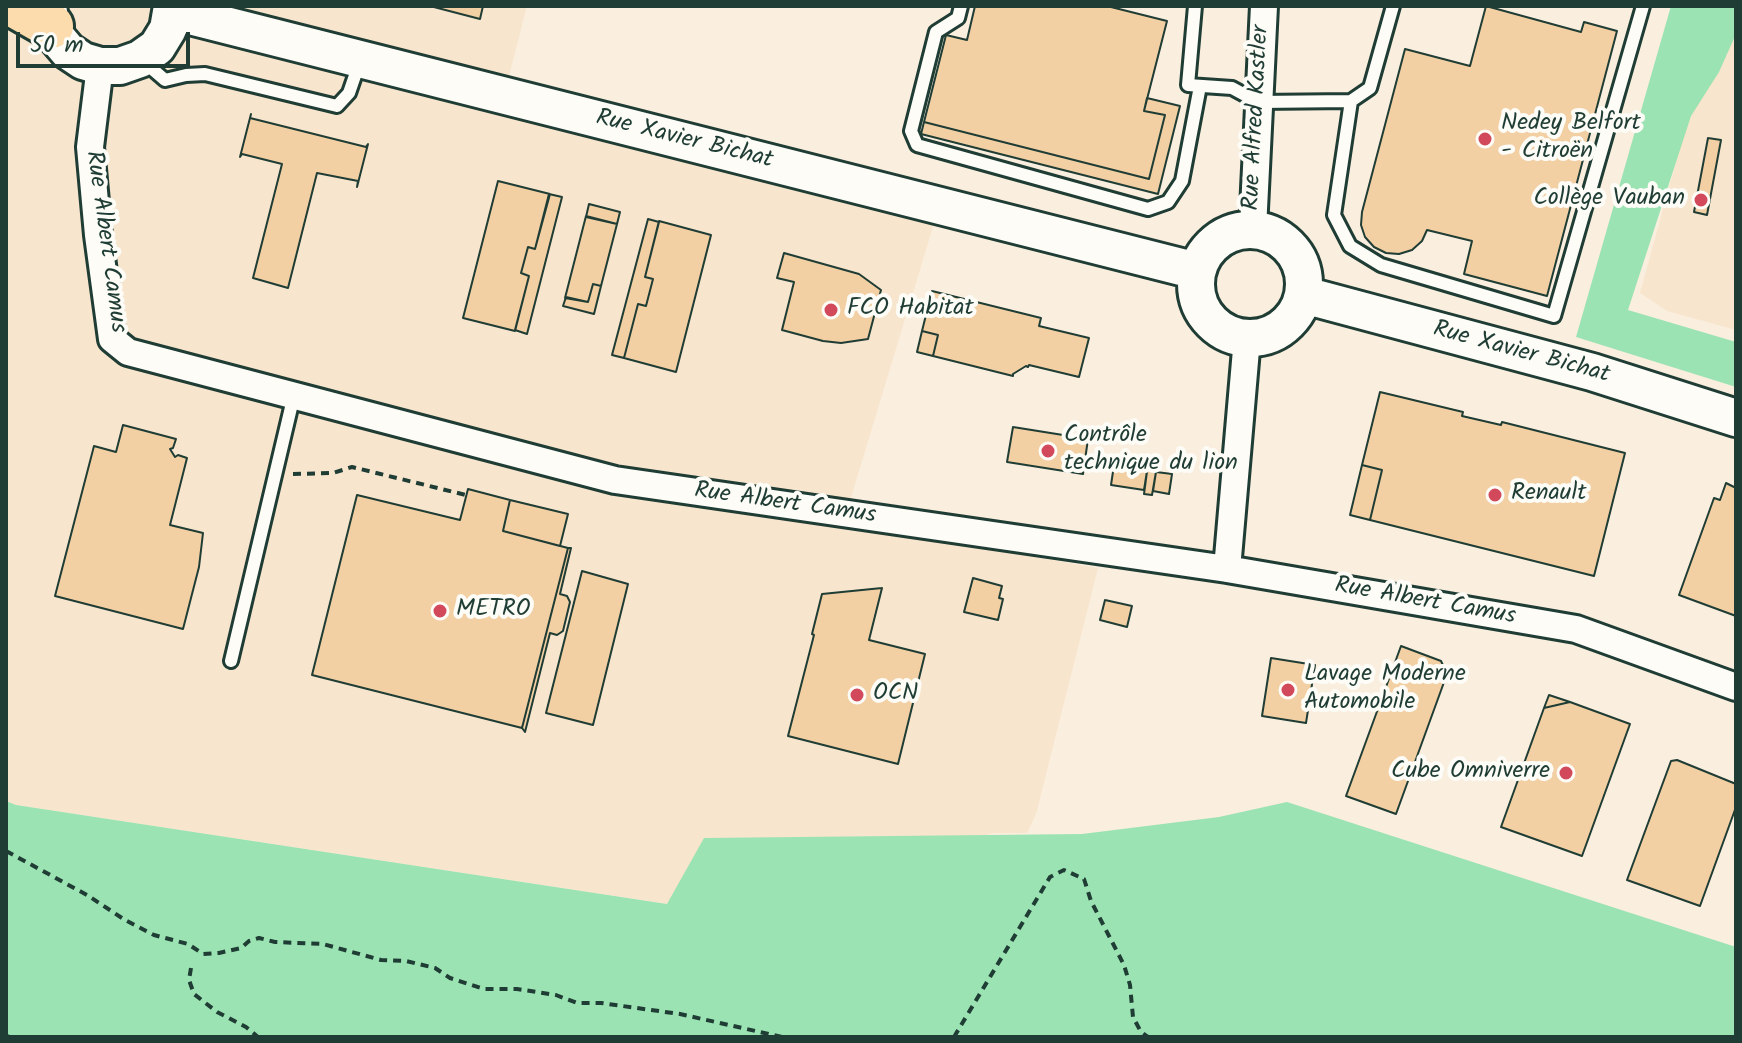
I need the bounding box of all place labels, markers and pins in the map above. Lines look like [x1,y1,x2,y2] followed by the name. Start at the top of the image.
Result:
[1501,111,1641,167] place label: Nedey Belfort - Citroën
[1476,130,1494,148] marker: Nedey Belfort - Citroën
[1533,186,1685,214] place label: Collège Vauban
[1692,191,1710,209] marker: Collège Vauban
[847,296,974,324] place label: FCO Habitat
[822,301,840,319] marker: FCO Habitat
[1064,423,1238,479] place label: Contrôle technique du lion
[1039,442,1057,460] marker: Contrôle technique du lion
[1511,481,1587,509] place label: Renault
[1486,486,1504,504] marker: Renault
[456,597,531,625] place label: METRO
[431,602,449,620] marker: METRO
[1304,662,1466,718] place label: Lavage Moderne Automobile
[873,681,918,709] place label: OCN
[1279,681,1297,699] marker: Lavage Moderne Automobile
[848,686,866,704] marker: OCN
[1391,759,1550,787] place label: Cube Omniverre
[1557,764,1575,782] marker: Cube Omniverre

